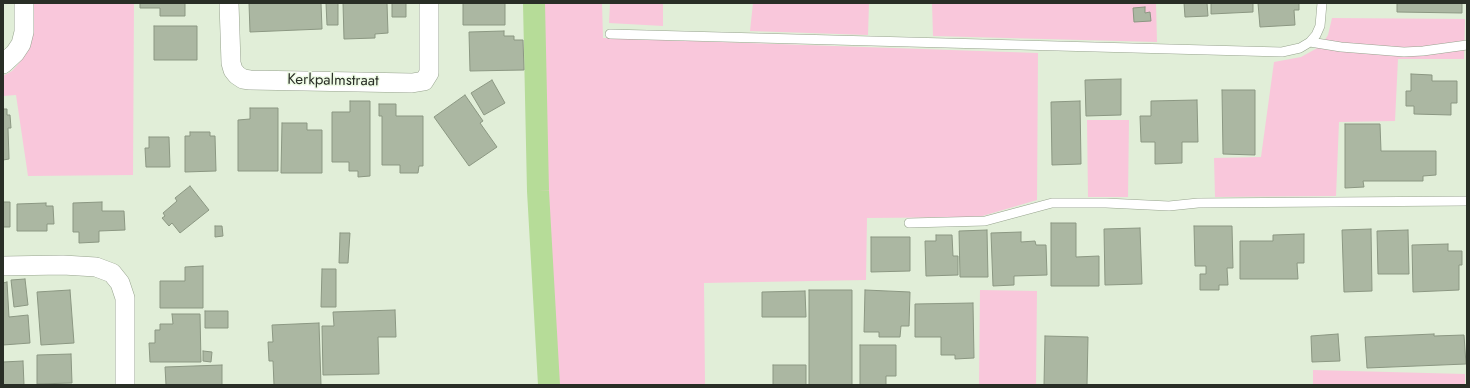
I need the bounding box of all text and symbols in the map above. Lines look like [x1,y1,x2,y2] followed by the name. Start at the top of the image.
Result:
[287,71,379,91] street label: Kerkpalmstraat

